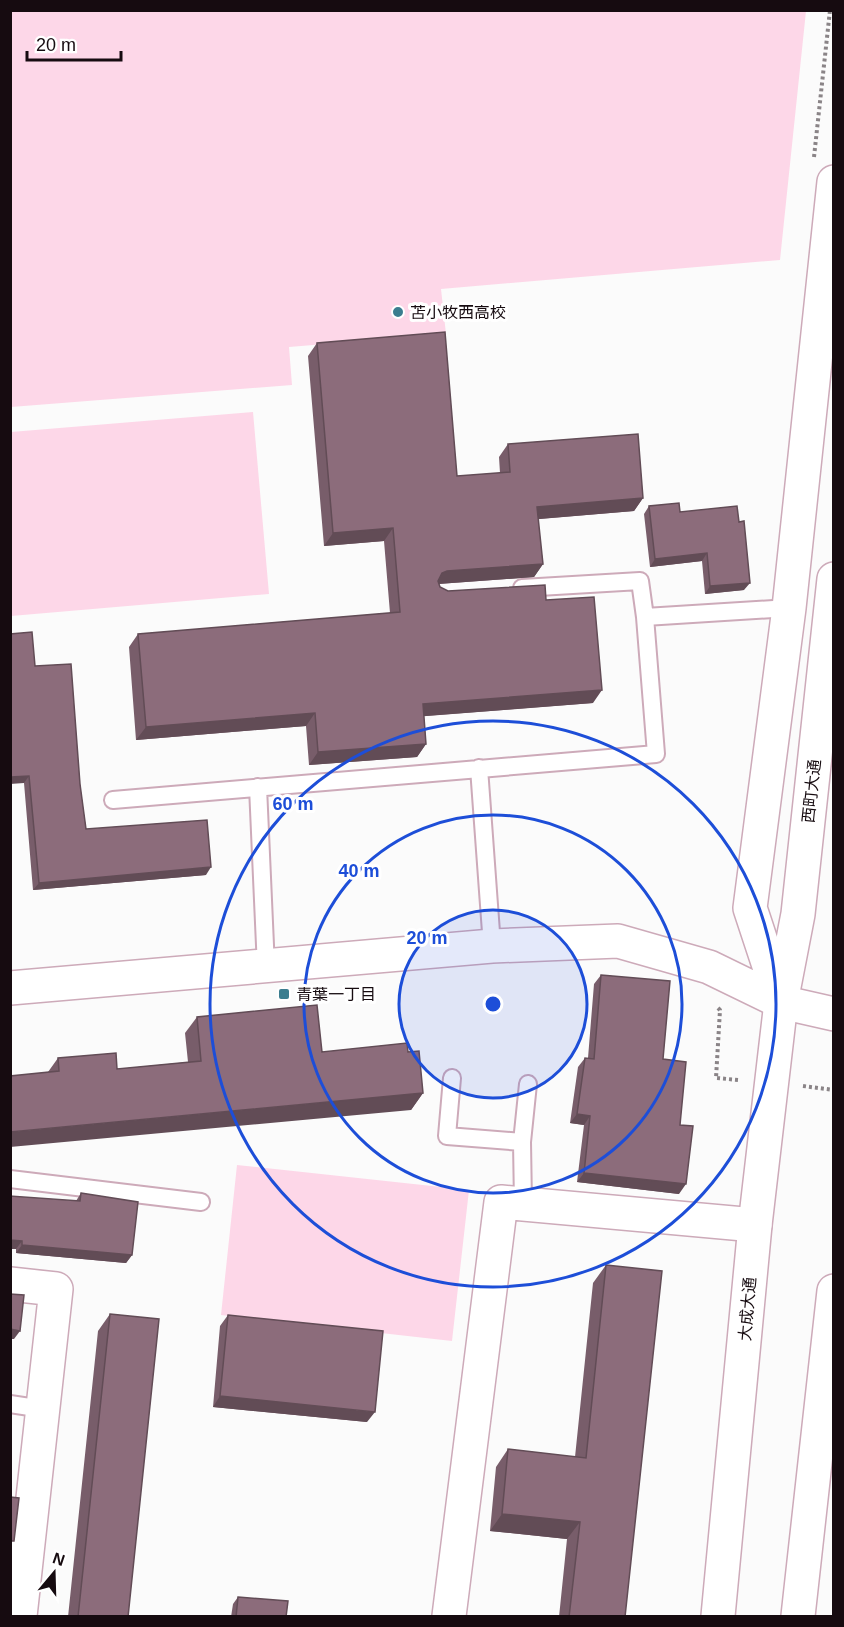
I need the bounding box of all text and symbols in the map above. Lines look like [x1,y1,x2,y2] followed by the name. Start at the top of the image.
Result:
[27,24,122,62] scale bar
[36,35,76,55] text: 20 m
[410,304,506,321] place label: 苫小牧西高校
[391,305,405,319] marker: 苫小牧西高校
[800,758,823,824] street label: 西町大通
[272,794,314,814] text: 60 m
[338,861,380,881] text: 40 m
[406,928,448,948] text: 20 m
[296,986,376,1003] place label: 青葉一丁目
[277,987,291,1001] marker: 青葉一丁目
[483,994,503,1014] centre of rings
[736,1276,759,1342] street label: 大成大通
[24,1543,84,1603] north arrow
[50,1549,67,1569] text: N

